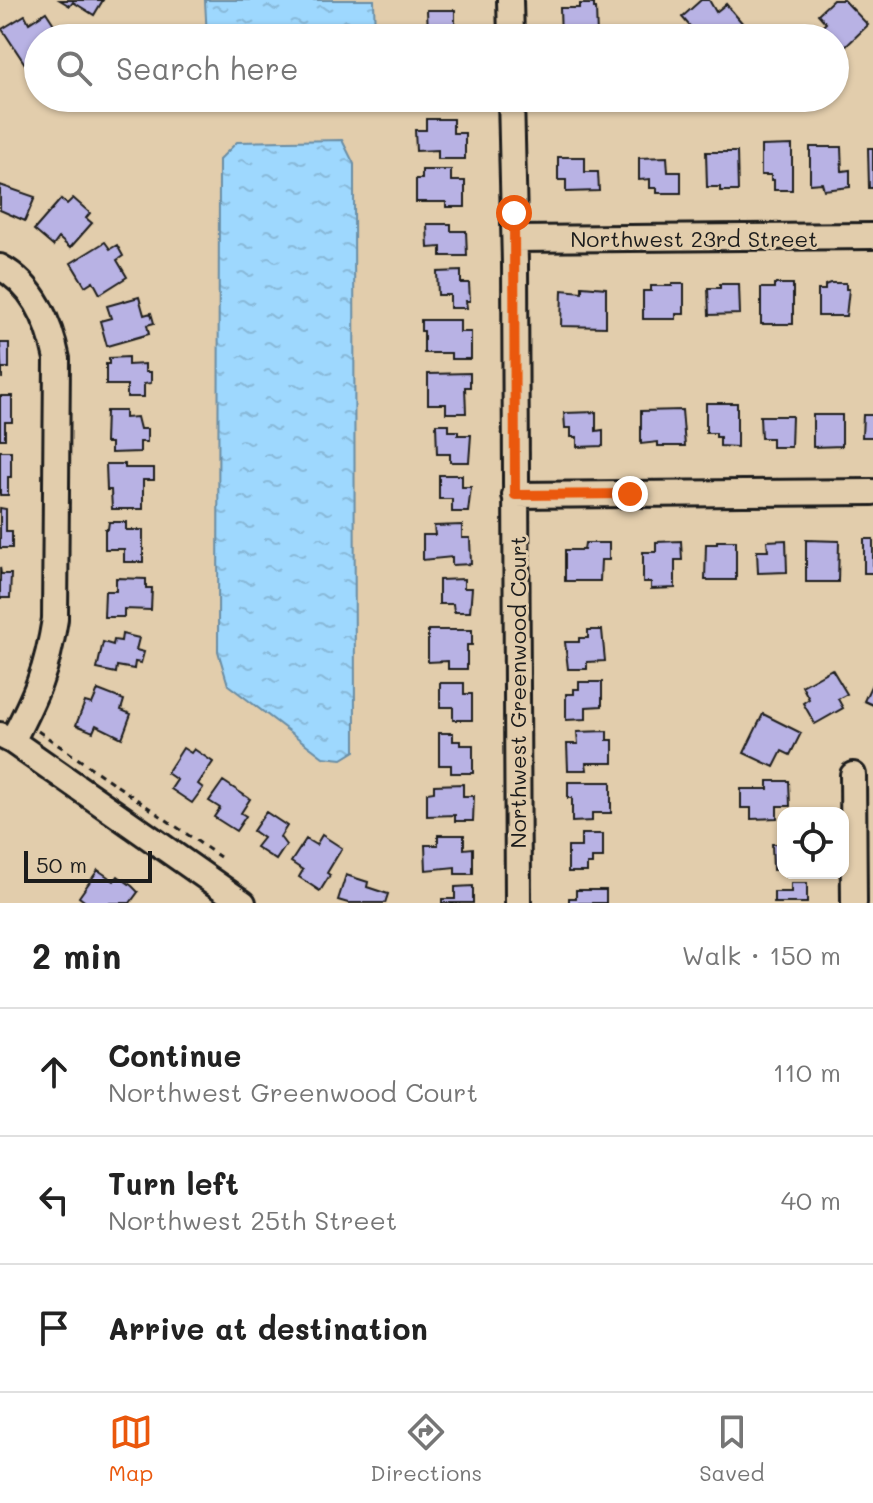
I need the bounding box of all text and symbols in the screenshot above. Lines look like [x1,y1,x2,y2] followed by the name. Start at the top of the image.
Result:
[24,24,849,112] search box
[52,46,96,90] icon: search
[116,48,299,88] text: Search here
[496,195,532,231] route start
[570,224,818,253] street label: Northwest 23rd Street
[612,476,648,512] route end
[503,536,532,848] street label: Northwest Greenwood Court
[777,807,849,879] map controls
[777,807,849,879] button: locate
[24,847,152,883] scale bar
[36,850,87,879] text: 50 m
[32,933,121,978] text: 2 min
[682,938,841,972] text: Walk · 150 m
[108,1035,241,1075] text: Continue
[32,1050,76,1094] icon: ahead
[773,1055,841,1089] text: 110 m
[108,1075,478,1109] text: Northwest Greenwood Court
[108,1163,239,1203] text: Turn left
[32,1178,76,1222] icon: left
[781,1183,841,1217] text: 40 m
[108,1203,397,1237] text: Northwest 25th Street
[32,1306,76,1350] icon: arrive
[108,1308,428,1348] text: Arrive at destination
[109,1410,153,1487] tab: Map
[370,1410,482,1487] tab: Directions
[699,1410,764,1487] tab: Saved

